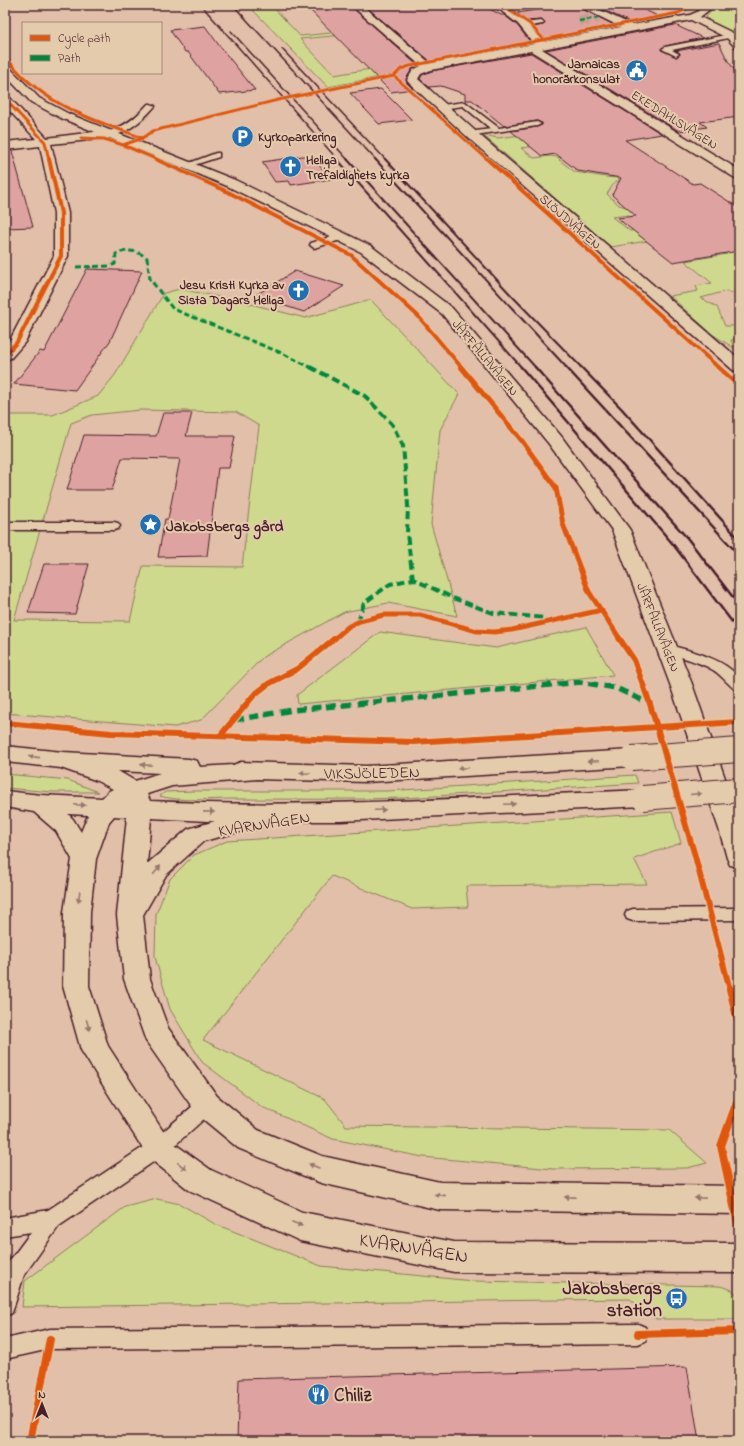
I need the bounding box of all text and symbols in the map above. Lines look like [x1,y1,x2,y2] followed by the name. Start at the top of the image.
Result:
[22,22,162,74] legend
[58,30,110,49] text: Cycle path
[58,50,81,68] text: Path
[533,55,621,89] place label: Jamaicas honorärkonsulat
[623,57,649,83] public building icon: Jamaicas honorärkonsulat
[627,86,721,155] street label: EKEDAHLSVÄGEN
[229,123,255,149] parking icon: Kyrkoparkering
[258,128,336,149] place label: Kyrkoparkering
[306,151,409,187] place label: Heliga Trefaldighets kyrka
[278,153,304,179] church icon: Heliga Trefaldighets kyrka
[535,190,605,254] street label: SLÖJDVÄGEN
[178,276,285,312] place label: Jesu Kristi Kyrka av Sista Dagars Heliga
[286,278,312,304] church icon: Jesu Kristi Kyrka av Sista Dagars Heliga
[447,316,523,400] street label: JÄRFÄLLAVÄGEN
[137,512,163,538] place icon: Jakobsbergs gård
[166,515,284,540] place label: Jakobsbergs gård
[631,580,684,675] street label: JÄRFÄLLAVÄGEN
[28,754,40,760] one-way arrow
[587,757,599,764] one-way arrow
[323,761,420,787] street label: VIKSJÖLEDEN
[139,762,152,768] one-way arrow
[457,765,469,772] one-way arrow
[299,769,311,776] one-way arrow
[690,790,702,797] one-way arrow
[504,801,517,807] one-way arrow
[74,802,86,809] one-way arrow
[217,806,312,844] street label: KVARNVÄGEN
[374,807,386,814] one-way arrow
[203,808,215,815] one-way arrow
[153,865,162,875] one-way arrow
[76,891,82,903] one-way arrow
[85,1019,91,1032] one-way arrow
[176,1162,187,1170] one-way arrow
[307,1163,319,1169] one-way arrow
[434,1192,446,1198] one-way arrow
[563,1194,576,1200] one-way arrow
[693,1195,706,1201] one-way arrow
[292,1222,304,1228] one-way arrow
[357,1228,470,1271] street label: KVARNVÄGEN
[562,1276,662,1325] place label: Jakobsbergs station
[664,1285,690,1311] bus stop icon: Jakobsbergs station
[305,1381,331,1407] restaurant icon: Chiliz
[334,1383,372,1410] place label: Chiliz
[22,1384,62,1424] north arrow
[38,1387,46,1403] text: N

